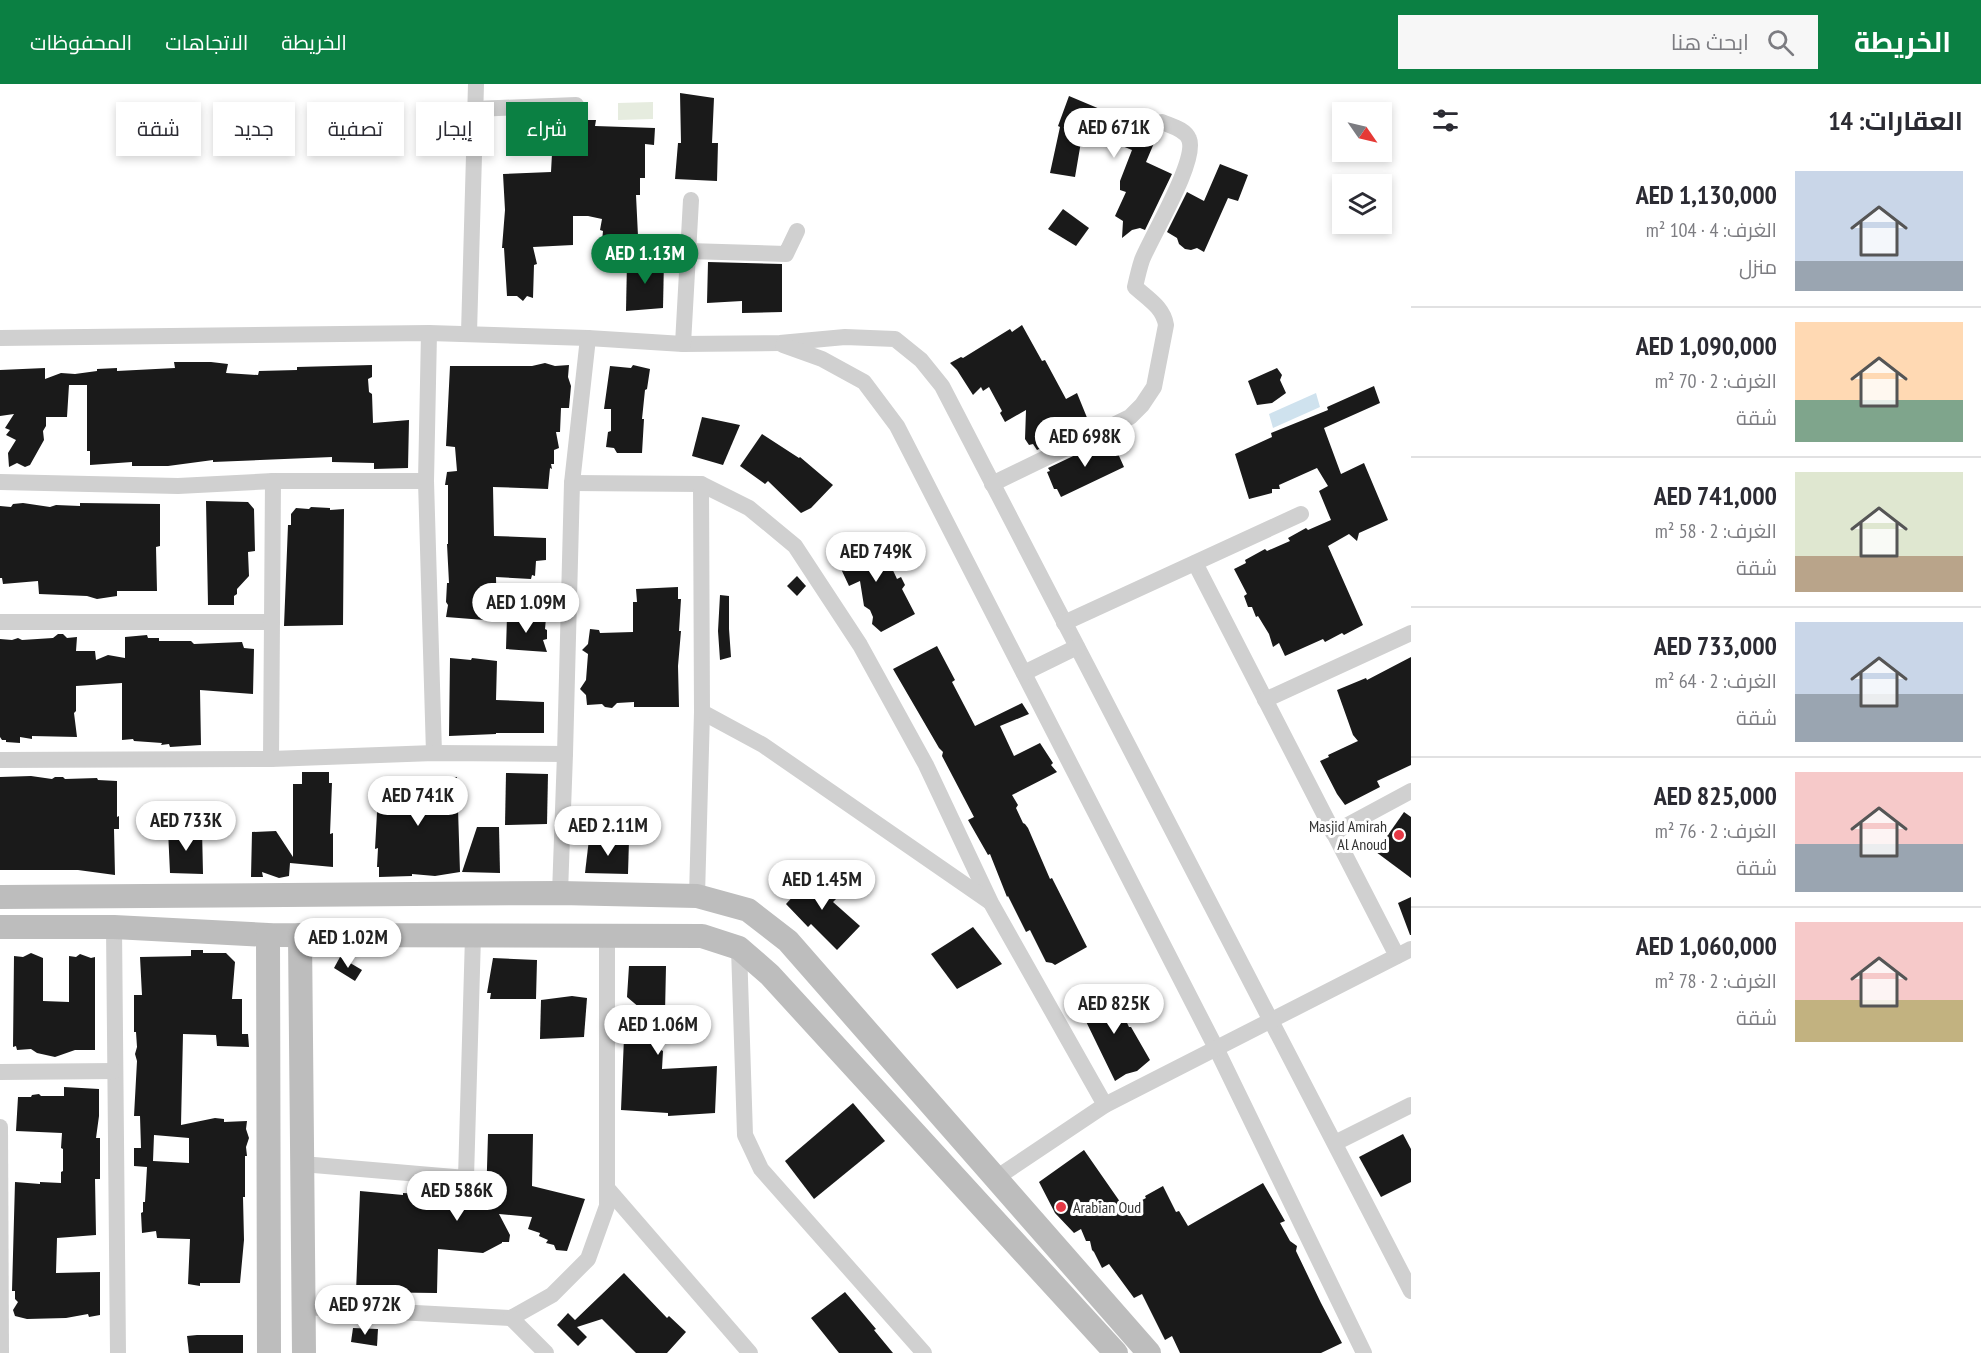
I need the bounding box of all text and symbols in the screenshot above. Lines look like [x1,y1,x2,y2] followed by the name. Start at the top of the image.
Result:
[1398,15,1818,69] search box
[1854,23,1951,60] text: الخريطة
[1764,26,1797,59] icon: search
[1671,28,1749,56] text: ابحث هنا
[30,29,132,56] text: المحفوظات
[165,29,248,56] text: الاتجاهات
[281,29,347,56] text: الخريطة
[116,102,201,156] chip: شقة
[213,102,295,156] chip: جديد
[307,102,404,156] chip: تصفية
[416,102,494,156] chip: إيجار
[506,102,588,156] chip: شراء
[1332,102,1392,162] north arrow
[1332,102,1392,234] map controls
[1429,104,1462,137] icon: filters
[1828,104,1963,137] text: العقارات: 14
[1052,108,1176,159] pin: AED 671K
[1078,114,1150,140] text: AED 671K
[1332,174,1392,234] button: layers
[1636,178,1777,211] text: AED 1,130,000
[1843,195,1915,267] icon: home
[1646,217,1777,243] text: الغرف: 4 · 104 m²
[576,234,714,285] pin: AED 1.13M
[605,240,685,266] text: AED 1.13M
[1739,254,1777,280] text: منزل
[1636,329,1777,362] text: AED 1,090,000
[1843,346,1915,418] icon: home
[1655,368,1777,394] text: الغرف: 2 · 70 m²
[1736,405,1777,431] text: شقة
[1023,417,1147,468] pin: AED 698K
[1049,423,1121,449] text: AED 698K
[1654,479,1777,512] text: AED 741,000
[1843,496,1915,568] icon: home
[1655,518,1777,544] text: الغرف: 2 · 58 m²
[814,532,938,583] pin: AED 749K
[840,538,912,564] text: AED 749K
[1736,555,1777,581] text: شقة
[457,583,595,634] pin: AED 1.09M
[486,589,566,615] text: AED 1.09M
[1654,629,1777,662] text: AED 733,000
[1843,646,1915,718] icon: home
[1655,668,1777,694] text: الغرف: 2 · 64 m²
[1736,705,1777,731] text: شقة
[356,776,480,827] pin: AED 741K
[1654,779,1777,812] text: AED 825,000
[382,782,454,808] text: AED 741K
[1843,796,1915,868] icon: home
[124,801,248,852] pin: AED 733K
[539,806,677,857] pin: AED 2.11M
[150,807,222,833] text: AED 733K
[568,812,648,838] text: AED 2.11M
[1309,816,1387,854] place label: Masjid Amirah Al Anoud
[1655,818,1777,844] text: الغرف: 2 · 76 m²
[1392,828,1406,842] marker: Masjid Amirah Al Anoud
[1736,855,1777,881] text: شقة
[753,860,891,911] pin: AED 1.45M
[782,866,862,892] text: AED 1.45M
[279,918,417,969] pin: AED 1.02M
[308,924,388,950] text: AED 1.02M
[1636,929,1777,962] text: AED 1,060,000
[1843,946,1915,1018] icon: home
[1655,968,1777,994] text: الغرف: 2 · 78 m²
[1052,984,1176,1035] pin: AED 825K
[1078,990,1150,1016] text: AED 825K
[589,1005,727,1056] pin: AED 1.06M
[1736,1005,1777,1031] text: شقة
[618,1011,698,1037] text: AED 1.06M
[395,1171,519,1222] pin: AED 586K
[421,1177,493,1203] text: AED 586K
[1073,1197,1141,1217] place label: Arabian Oud
[1054,1200,1068,1214] marker: Arabian Oud
[303,1285,427,1336] pin: AED 972K
[329,1291,401,1317] text: AED 972K

